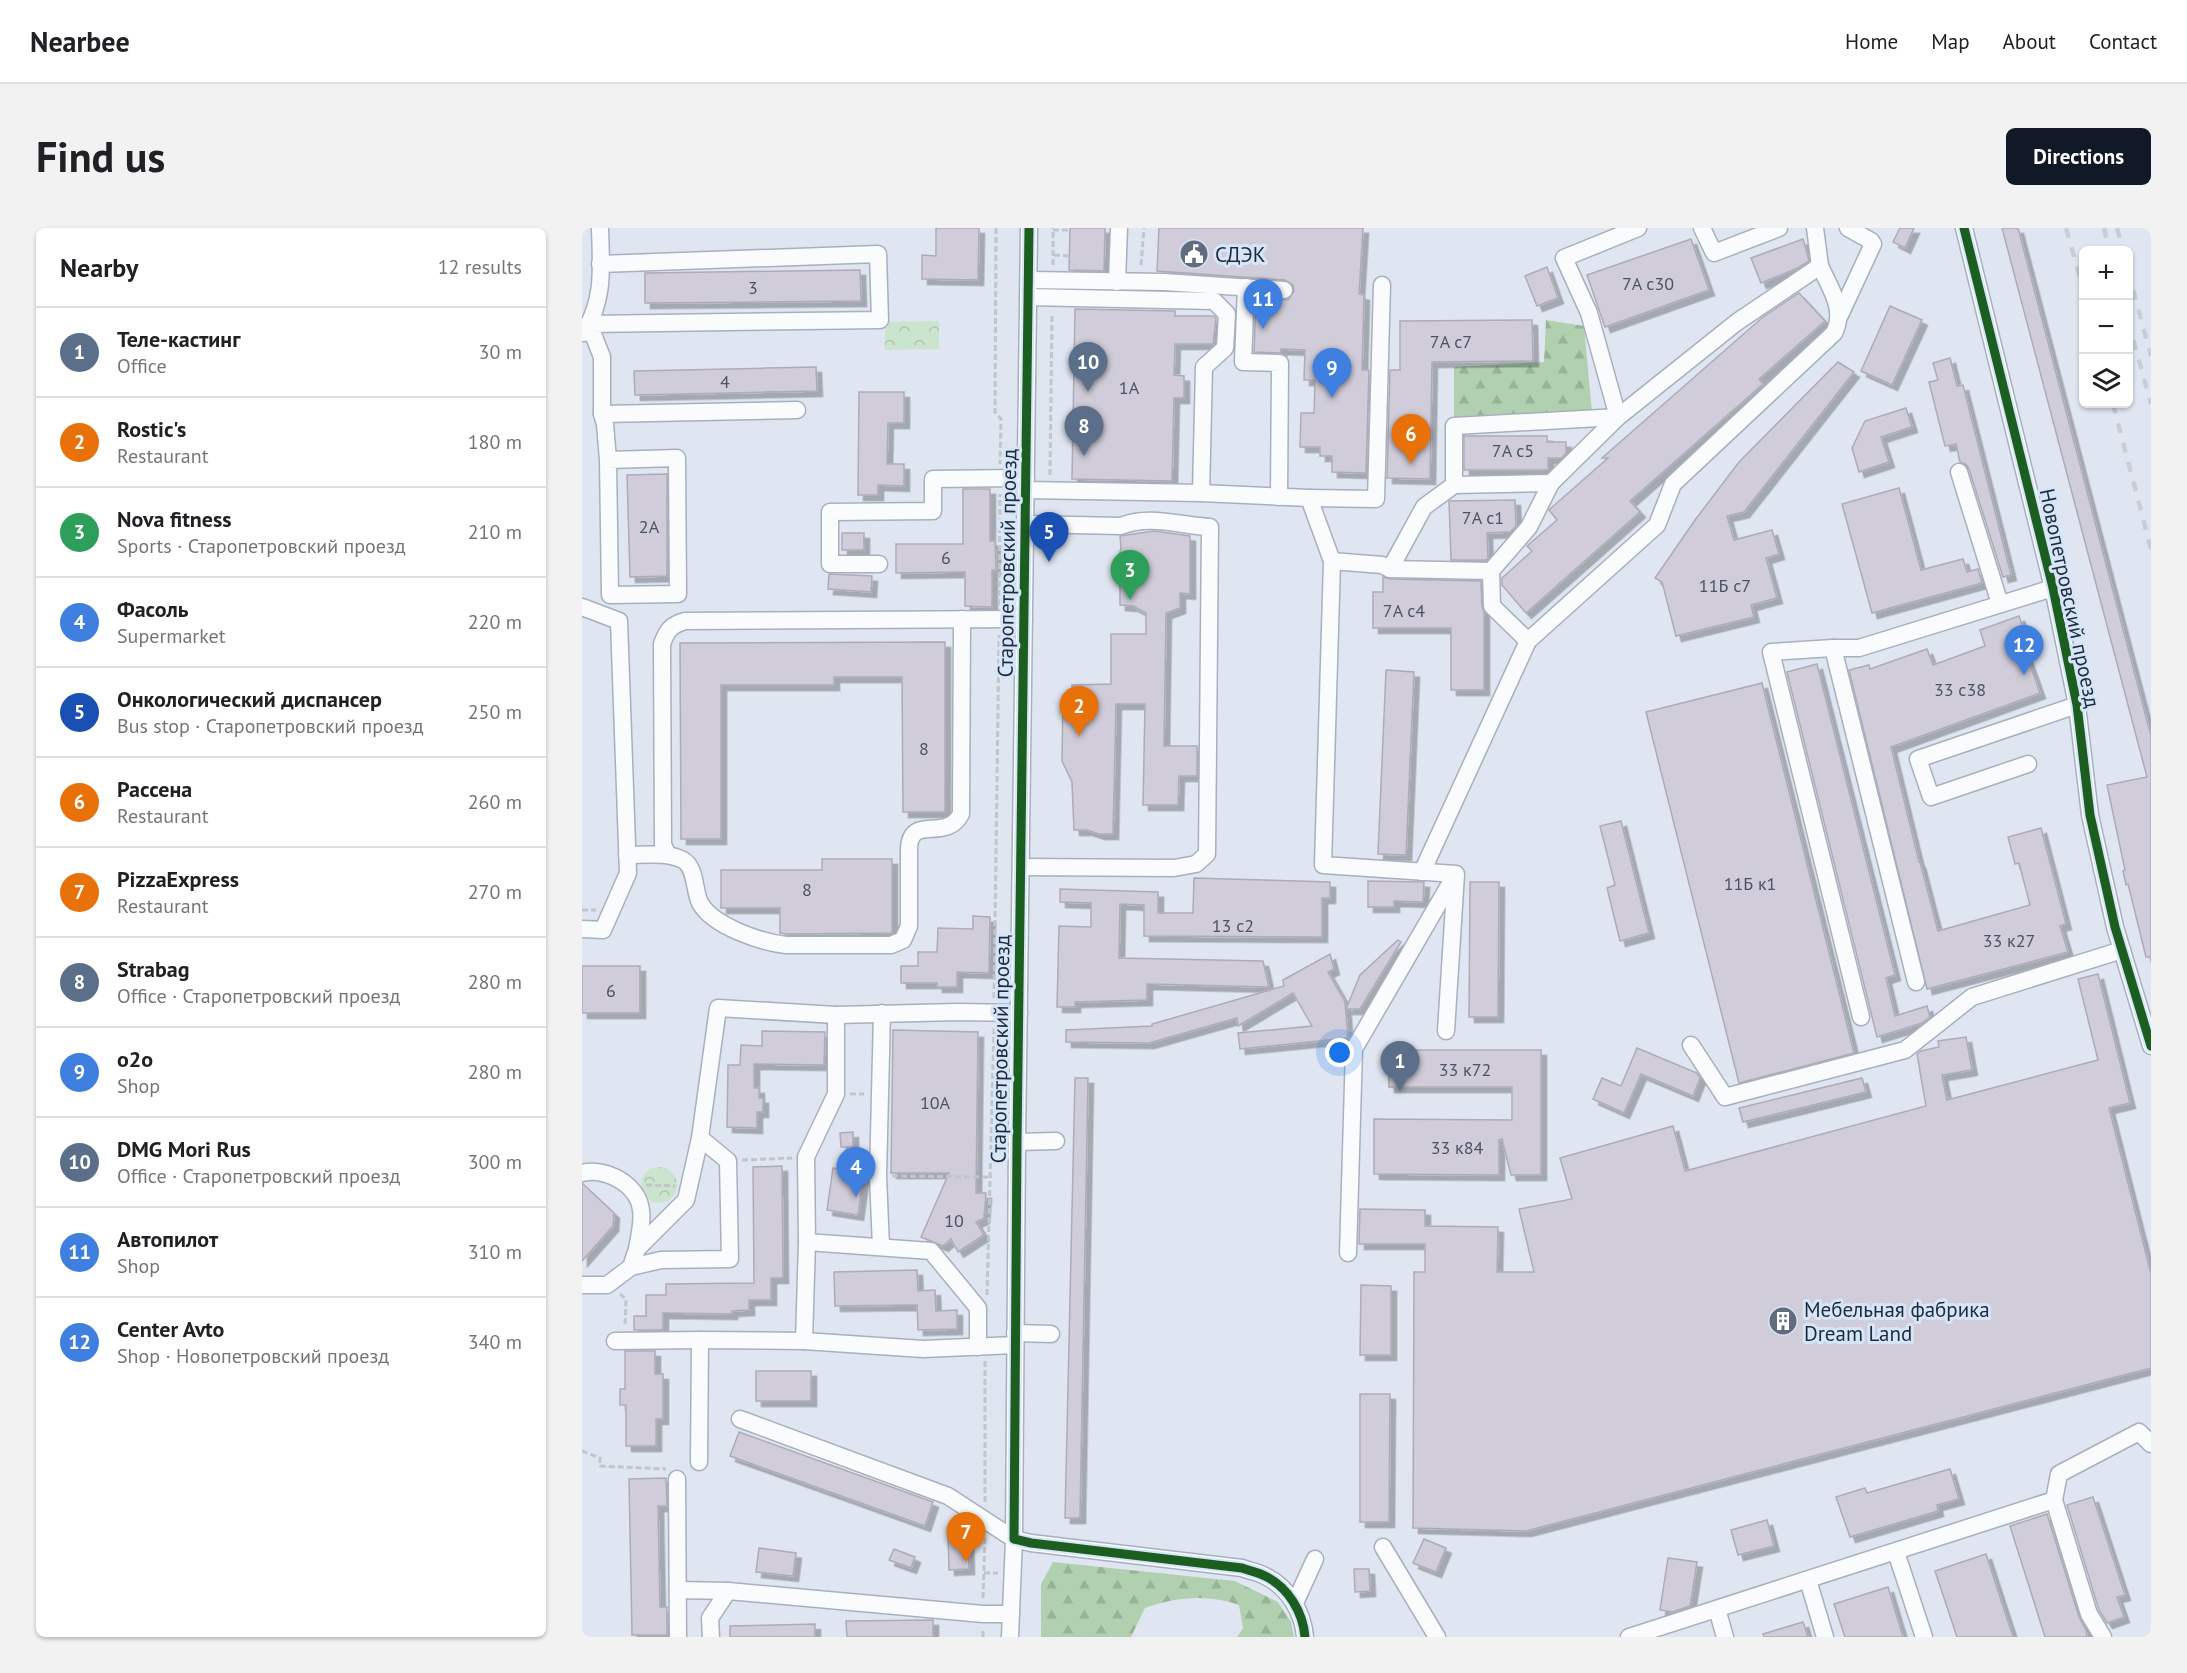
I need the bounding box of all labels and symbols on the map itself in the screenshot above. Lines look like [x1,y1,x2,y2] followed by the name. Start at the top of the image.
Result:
[1178,238,1210,270] public building icon: СДЭК
[1215,241,1266,268] place label: СДЭК
[1622,272,1674,295] house number: 7А с30
[748,276,758,299] house number: 3
[1244,279,1282,329] pin: 11
[1430,330,1472,353] house number: 7А с7
[1068,342,1108,392] pin: 10
[1312,348,1352,398] pin: 9
[720,370,730,393] house number: 4
[1119,376,1140,399] house number: 1А
[1064,406,1104,456] pin: 8
[1392,414,1430,464] pin: 6
[1492,439,1534,462] house number: 7А с5
[992,448,1022,678] street label: Старопетровский проезд
[2034,486,2106,710] street label: Новопетровский проезд
[1462,506,1504,529] house number: 7А с1
[1030,512,1068,562] pin: 5
[639,515,660,538] house number: 2А
[941,546,951,569] house number: 6
[1110,550,1150,600] pin: 3
[1699,574,1751,597] house number: 11Б с7
[1383,599,1425,622] house number: 7А с4
[2004,626,2044,675] pin: 12
[1934,678,1986,701] house number: 33 с38
[1060,686,1098,736] pin: 2
[919,737,929,760] house number: 8
[1724,872,1776,895] house number: 11Б к1
[802,878,812,901] house number: 8
[1212,914,1254,937] house number: 13 с2
[1983,929,2035,952] house number: 33 к27
[985,934,1015,1164] street label: Старопетровский проезд
[606,979,616,1002] house number: 6
[1325,1038,1354,1067] your location
[1380,1042,1420,1091] pin: 1
[1439,1058,1491,1081] house number: 33 к72
[920,1091,951,1114] house number: 10А
[1431,1136,1484,1159] house number: 33 к84
[836,1148,876,1197] pin: 4
[944,1209,964,1232] house number: 10
[1804,1296,1990,1347] place label: Мебельная фабрика Dream Land
[1767,1305,1799,1337] building icon: Мебельная фабрика Dream Land
[946,1512,986,1562] pin: 7

